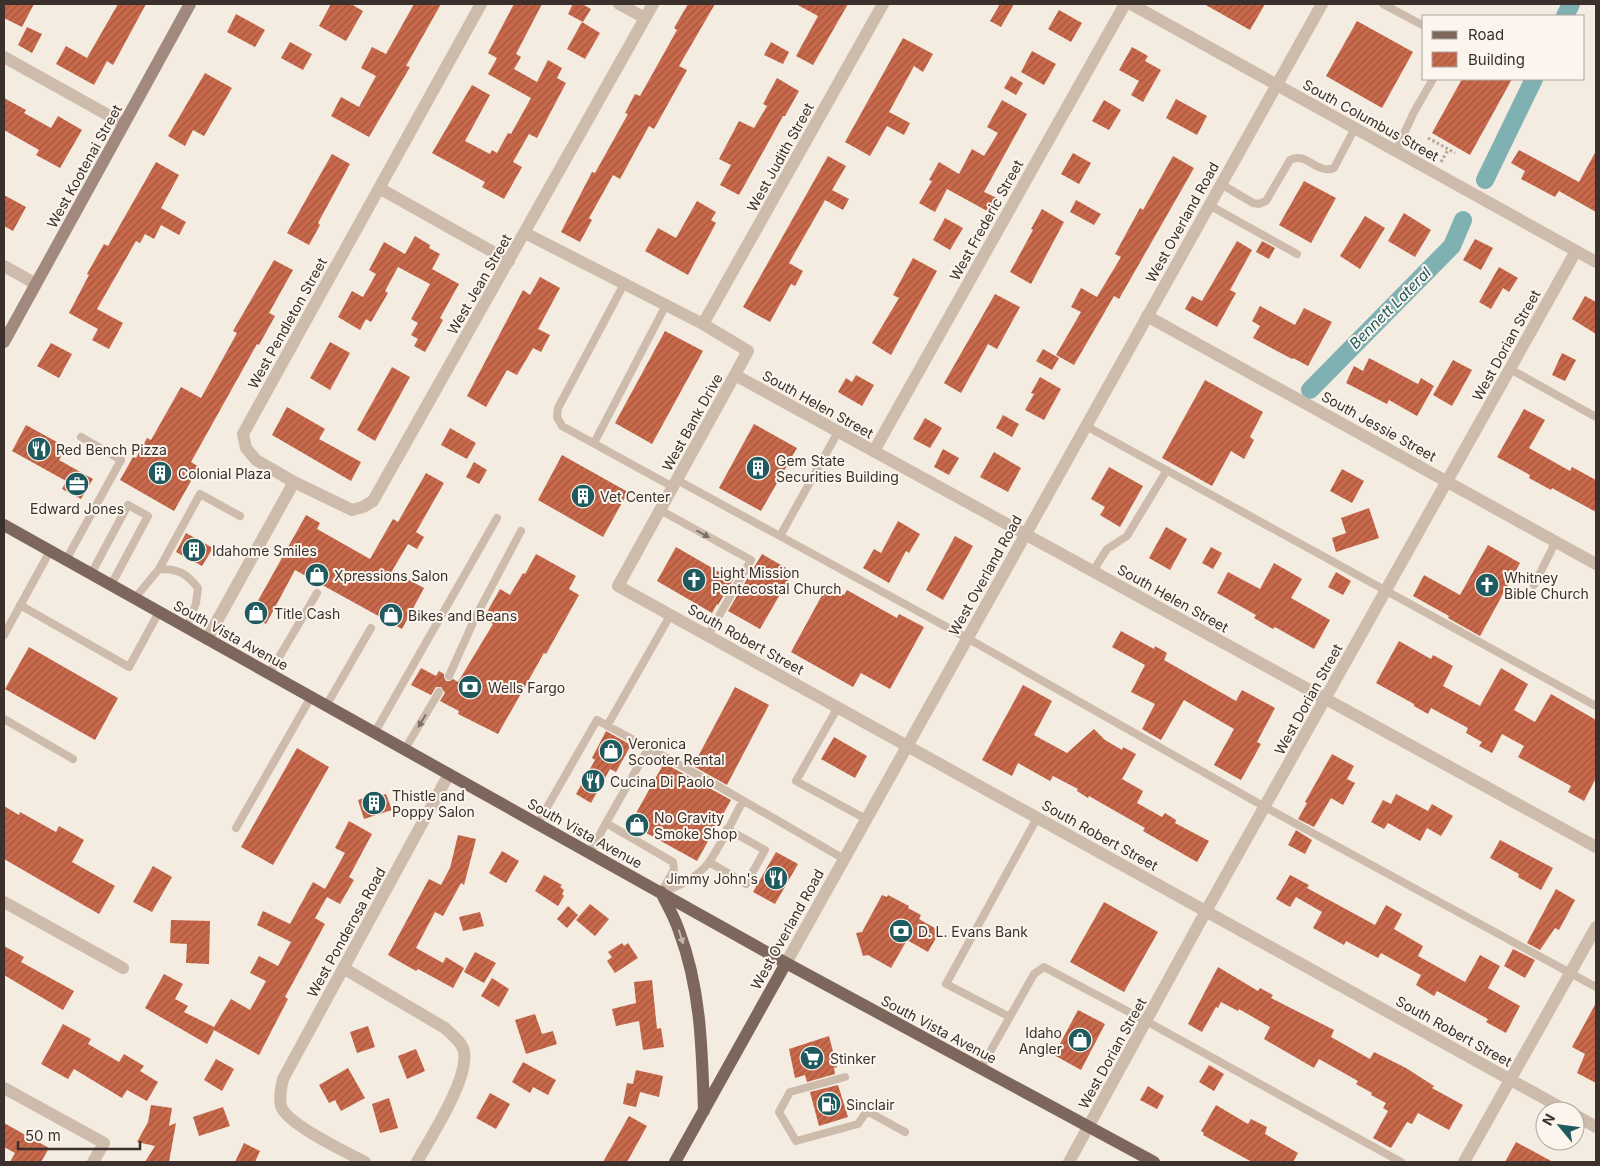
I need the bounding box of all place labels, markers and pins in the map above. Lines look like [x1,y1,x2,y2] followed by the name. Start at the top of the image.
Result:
[26,436,52,462] restaurant icon: Red Bench Pizza
[56,441,167,458] place label: Red Bench Pizza
[776,452,899,485] place label: Gem State Securities Building
[745,455,771,481] building icon: Gem State Securities Building
[147,460,173,486] building icon: Colonial Plaza
[178,465,271,482] place label: Colonial Plaza
[64,471,90,497] office icon: Edward Jones
[570,483,596,509] building icon: Vet Center
[600,488,670,505] place label: Vet Center
[30,500,124,517] place label: Edward Jones
[181,537,207,563] building icon: Idahome Smiles
[212,542,317,559] place label: Idahome Smiles
[304,562,330,588] shop icon: Xpressions Salon
[712,564,842,597] place label: Light Mission Pentecostal Church
[334,567,448,584] place label: Xpressions Salon
[681,567,707,593] church icon: Light Mission Pentecostal Church
[1504,569,1589,602] place label: Whitney Bible Church
[1474,572,1500,598] church icon: Whitney Bible Church
[243,600,269,626] shop icon: Title Cash
[378,602,404,628] shop icon: Bikes and Beans
[274,605,340,622] place label: Title Cash
[408,607,517,624] place label: Bikes and Beans
[457,674,483,700] bank icon: Wells Fargo
[488,679,565,696] place label: Wells Fargo
[628,735,725,768] place label: Veronica Scooter Rental
[598,738,624,764] shop icon: Veronica Scooter Rental
[580,768,606,794] restaurant icon: Cucina Di Paolo
[610,773,714,790] place label: Cucina Di Paolo
[392,787,475,820] place label: Thistle and Poppy Salon
[361,790,387,816] building icon: Thistle and Poppy Salon
[654,809,737,842] place label: No Gravity Smoke Shop
[624,812,650,838] shop icon: No Gravity Smoke Shop
[763,865,789,891] restaurant icon: Jimmy John's
[666,870,758,887] place label: Jimmy John's
[888,918,914,944] bank icon: D. L. Evans Bank
[918,923,1028,940] place label: D. L. Evans Bank
[1019,1024,1062,1057] place label: Idaho Angler
[1067,1027,1093,1053] shop icon: Idaho Angler
[799,1045,825,1071] supermarket icon: Stinker
[830,1050,876,1067] place label: Stinker
[816,1091,842,1117] fuel station icon: Sinclair
[846,1096,895,1113] place label: Sinclair

